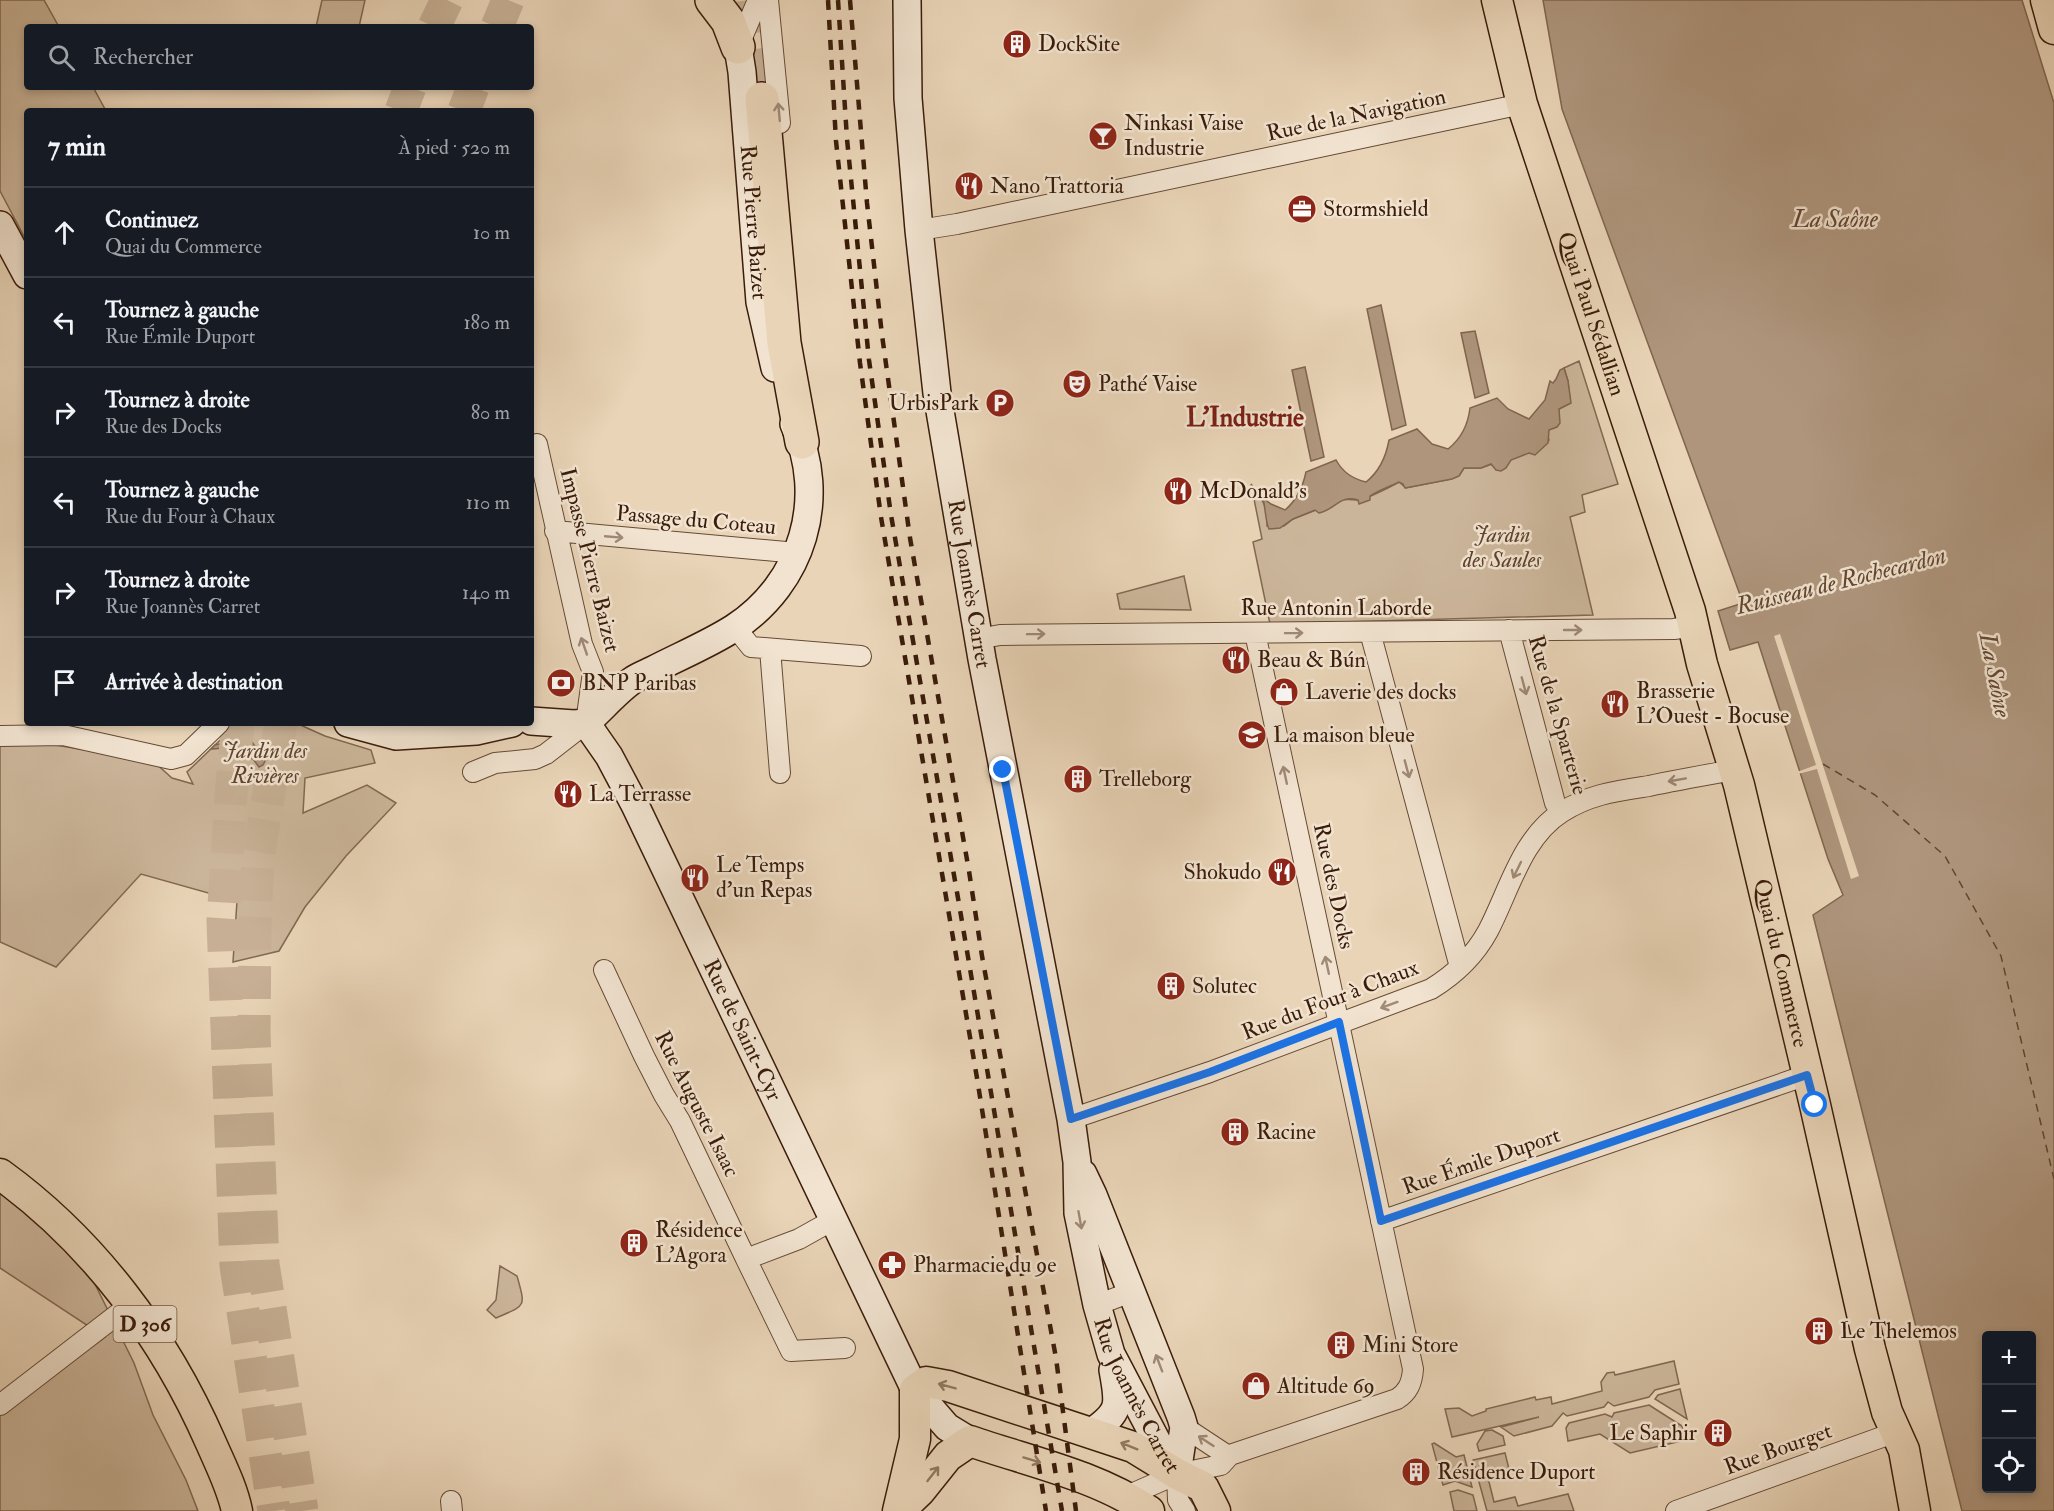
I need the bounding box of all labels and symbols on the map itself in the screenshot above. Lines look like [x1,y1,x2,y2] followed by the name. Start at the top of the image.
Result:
[1001,28,1033,60] building icon: DockSite
[1038,30,1120,58] place label: DockSite
[1264,82,1448,148] street label: Rue de la Navigation
[773,103,784,123] one-way arrow
[1124,109,1244,162] place label: Ninkasi Vaise Industrie
[1087,120,1119,152] bar icon: Ninkasi Vaise Industrie
[734,144,774,301] street label: Rue Pierre Baizet
[953,170,985,202] restaurant icon: Nano Trattoria
[990,172,1125,200] place label: Nano Trattoria
[1286,193,1318,225] office icon: Stormshield
[1323,195,1429,223] place label: Stormshield
[1791,204,1879,235] water label: La Saône
[1551,228,1632,400] street label: Quai Paul Sédallian
[1061,368,1093,400] theatre icon: Pathé Vaise
[1098,370,1197,398] place label: Pathé Vaise
[984,387,1016,419] parking icon: UrbisPark
[889,389,979,417] place label: UrbisPark
[1186,402,1304,434] district label: L’Industrie
[553,465,626,655] street label: Impasse Pierre Baizet
[1162,475,1194,507] restaurant icon: McDonald's
[1199,477,1307,505] place label: McDonald's
[941,497,997,671] street label: Rue Joannès Carret
[615,499,777,541] street label: Passage du Coteau
[1462,521,1542,574] park label: Jardin des Saules
[603,532,623,543] one-way arrow
[1732,540,1949,622] water label: Ruisseau de Rochecardon
[1240,594,1432,622] street label: Rue Antonin Laborde
[1563,624,1583,635] one-way arrow
[1284,627,1304,638] one-way arrow
[1026,629,1046,640] one-way arrow
[1971,629,2019,721] water label: La Saône
[1521,632,1594,798] street label: Rue de la Sparterie
[577,637,588,656] one-way arrow
[1220,644,1252,676] restaurant icon: Beau & Bún
[1257,646,1366,674] place label: Beau & Bún
[545,667,577,699] bank icon: BNP Paribas
[582,669,696,697] place label: BNP Paribas
[1268,676,1300,708] shop icon: Laverie des docks
[1519,677,1530,696] one-way arrow
[1636,677,1789,730] place label: Brasserie L'Ouest - Bocuse
[1305,678,1456,706] place label: Laverie des docks
[1599,688,1631,720] restaurant icon: Brasserie L'Ouest - Bocuse
[1236,719,1268,751] school or university icon: La maison bleue
[1273,721,1415,749] place label: La maison bleue
[223,737,308,790] park label: Jardin des Rivières
[989,756,1015,782] route end
[1402,759,1413,778] one-way arrow
[1062,763,1094,795] building icon: Trelleborg
[1099,765,1192,793] place label: Trelleborg
[1279,765,1290,785] one-way arrow
[1668,775,1687,786] one-way arrow
[552,778,584,810] restaurant icon: La Terrasse
[589,780,691,808] place label: La Terrasse
[1307,820,1361,952] street label: Rue des Docks
[716,851,812,905] place label: Le Temps d'un Repas
[1266,856,1298,888] restaurant icon: Shokudo
[1184,858,1261,886] place label: Shokudo
[1511,861,1522,879] one-way arrow
[679,862,711,894] restaurant icon: Le Temps d'un Repas
[1748,876,1815,1050] street label: Quai du Commerce
[1238,953,1423,1047] street label: Rue du Four à Chaux
[697,954,789,1106] street label: Rue de Saint-Cyr
[1321,956,1332,975] one-way arrow
[1155,970,1187,1002] building icon: Solutec
[1192,972,1257,1000] place label: Solutec
[1380,1000,1398,1011] one-way arrow
[648,1026,746,1182] street label: Rue Auguste Isaac
[1801,1091,1827,1117] route start
[1219,1116,1251,1148] building icon: Racine
[1256,1118,1316,1146] place label: Racine
[1398,1120,1564,1202] street label: Rue Émile Duport
[1075,1210,1086,1230] one-way arrow
[655,1216,742,1269] place label: Résidence L’Agora
[618,1227,650,1259] building icon: Résidence L’Agora
[876,1249,908,1281] pharmacy icon: Pharmacie du 9e
[913,1251,1057,1279] place label: Pharmacie du 9e
[114,1306,176,1342] road number: D 306
[1087,1314,1187,1479] street label: Rue Joannès Carret
[1803,1315,1835,1347] building icon: Le Thelemos
[1840,1317,1957,1345] place label: Le Thelemos
[1325,1329,1357,1361] building icon: Mini Store
[1362,1331,1458,1359] place label: Mini Store
[1152,1354,1163,1373] one-way arrow
[1240,1370,1272,1402] shop icon: Altitude 69
[1276,1372,1375,1400] place label: Altitude 69
[938,1380,957,1392] one-way arrow
[1702,1417,1734,1449] building icon: Le Saphir
[1720,1417,1836,1481] street label: Rue Bourget
[1609,1419,1698,1448] place label: Le Saphir
[1198,1435,1215,1447] one-way arrow
[1120,1440,1139,1451] one-way arrow
[1022,1455,1041,1466] one-way arrow
[1400,1456,1432,1488] building icon: Résidence Duport
[1437,1458,1595,1487] place label: Résidence Duport
[927,1467,940,1483] one-way arrow

